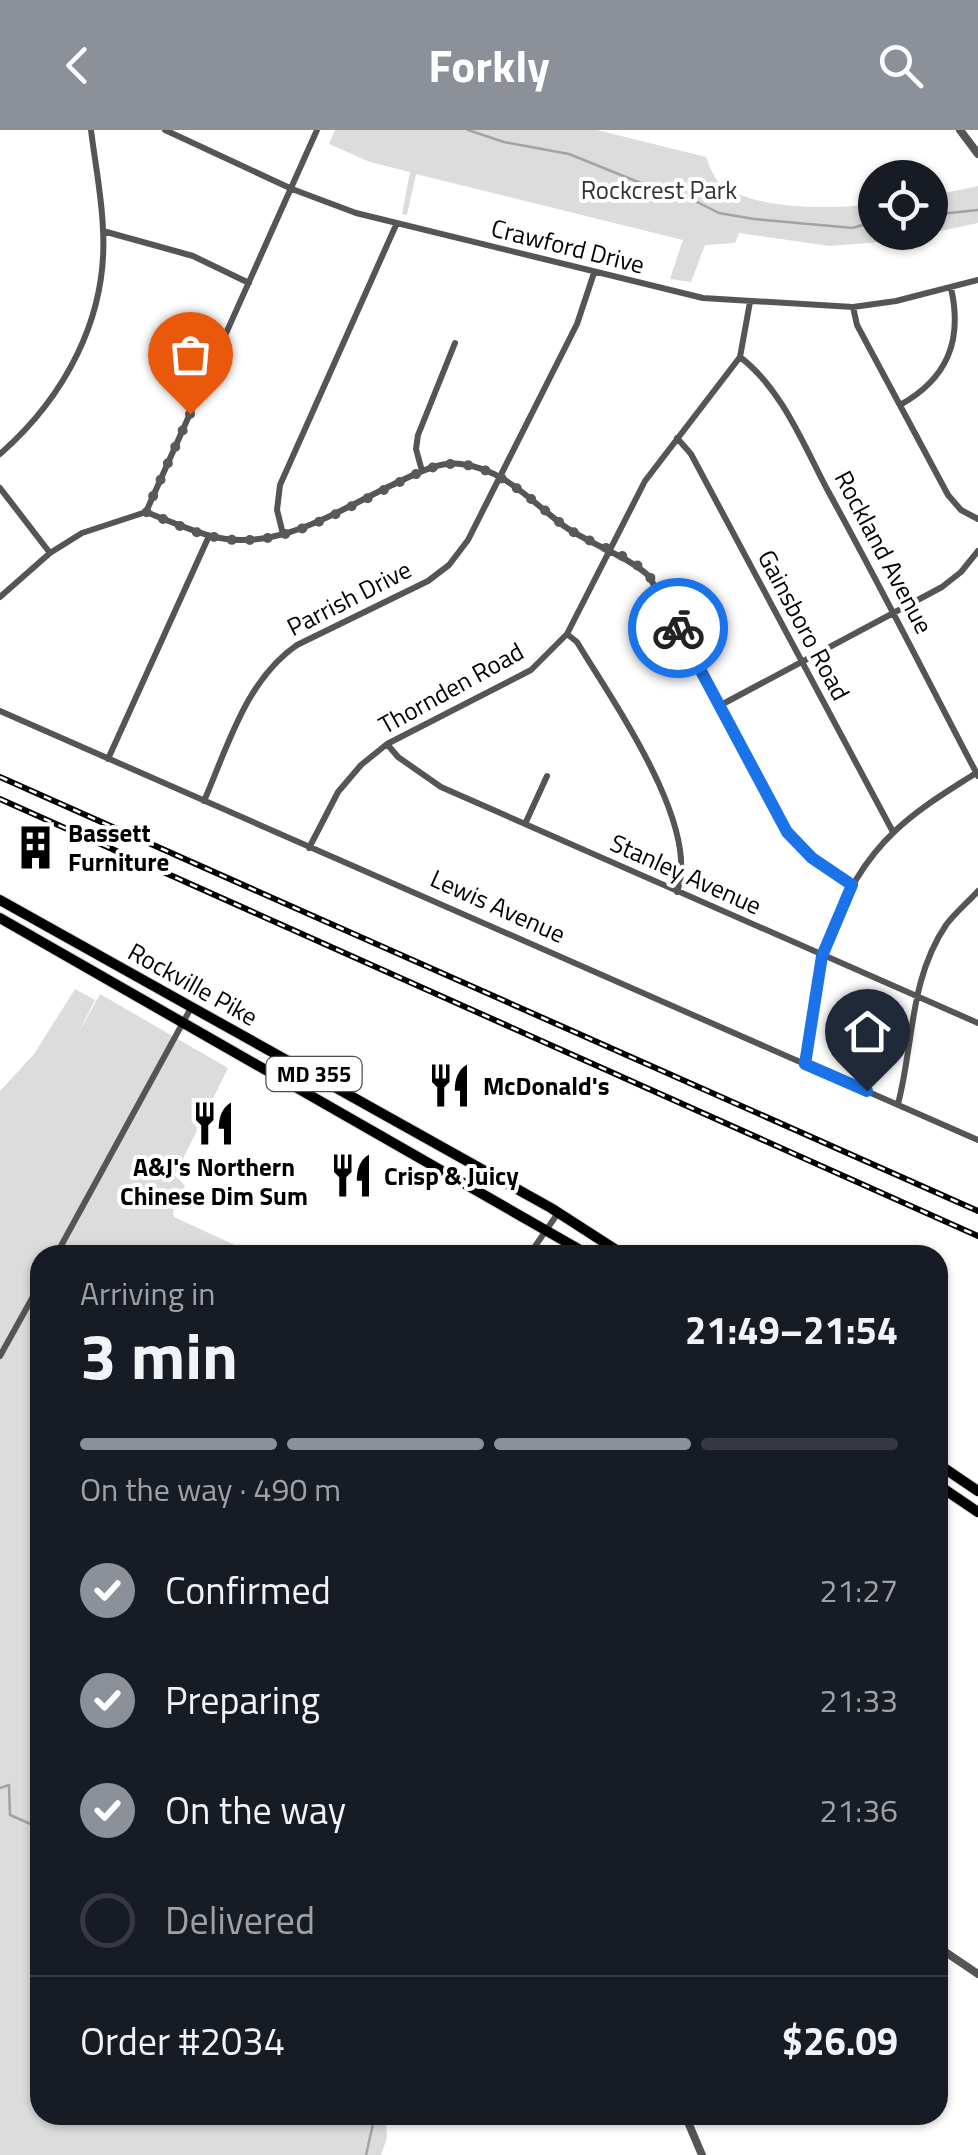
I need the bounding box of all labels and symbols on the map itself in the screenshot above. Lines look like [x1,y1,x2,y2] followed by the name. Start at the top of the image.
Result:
[581,171,737,209] park label: Rockcrest Park
[487,209,649,283] street label: Crawford Drive
[148,312,233,415] pin
[825,464,943,640] street label: Rockland Avenue
[748,543,860,707] street label: Gainsboro Road
[280,550,418,646] street label: Parrish Drive
[628,578,728,678] courier
[371,632,531,744] street label: Thornden Road
[68,814,169,881] place label: Bassett Furniture
[11,823,59,871] building icon: Bassett Furniture
[604,824,768,924] street label: Stanley Avenue
[424,859,572,953] street label: Lewis Avenue
[121,933,265,1035] street label: Rockville Pike
[825,989,910,1092] pin
[266,1057,362,1091] road number: MD 355
[426,1062,474,1110] restaurant icon: McDonald's
[483,1067,610,1105] place label: McDonald's
[190,1099,238,1147] restaurant icon: A&J's Northern Chinese Dim Sum
[120,1148,308,1215] place label: A&J's Northern Chinese Dim Sum
[327,1152,375,1200] restaurant icon: Crisp & Juicy
[384,1157,519,1195] place label: Crisp & Juicy

